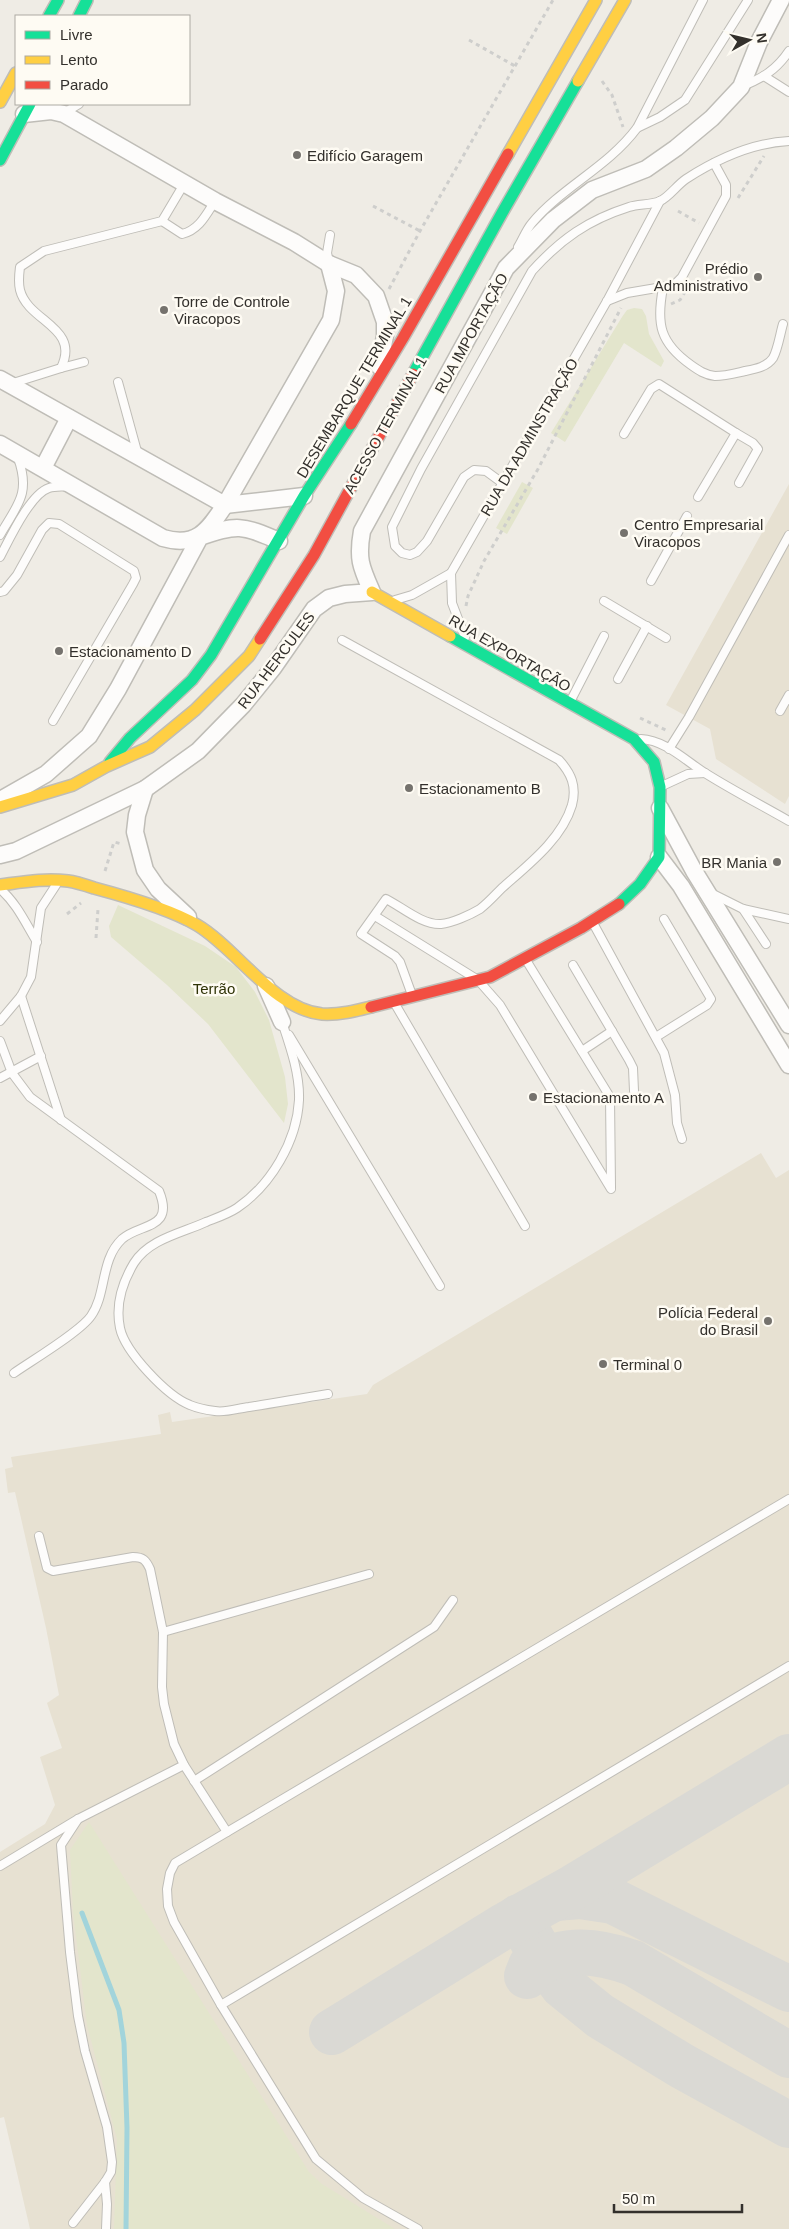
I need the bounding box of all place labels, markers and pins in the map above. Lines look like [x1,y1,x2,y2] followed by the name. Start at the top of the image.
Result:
[307,147,423,164] place label: Edifício Garagem
[291,149,303,161] marker: Edifício Garagem
[654,260,748,294] place label: Prédio Administrativo
[752,271,764,283] marker: Prédio Administrativo
[174,293,290,327] place label: Torre de Controle Viracopos
[158,304,170,316] marker: Torre de Controle Viracopos
[634,516,763,550] place label: Centro Empresarial Viracopos
[618,527,630,539] marker: Centro Empresarial Viracopos
[69,643,192,660] place label: Estacionamento D
[53,645,65,657] marker: Estacionamento D
[419,780,541,797] place label: Estacionamento B
[403,782,415,794] marker: Estacionamento B
[701,854,768,871] place label: BR Mania
[771,856,783,868] marker: BR Mania
[543,1089,664,1106] place label: Estacionamento A
[527,1091,539,1103] marker: Estacionamento A
[658,1304,758,1338] place label: Polícia Federal do Brasil
[762,1315,774,1327] marker: Polícia Federal do Brasil
[613,1356,682,1373] place label: Terminal 0
[597,1358,609,1370] marker: Terminal 0

